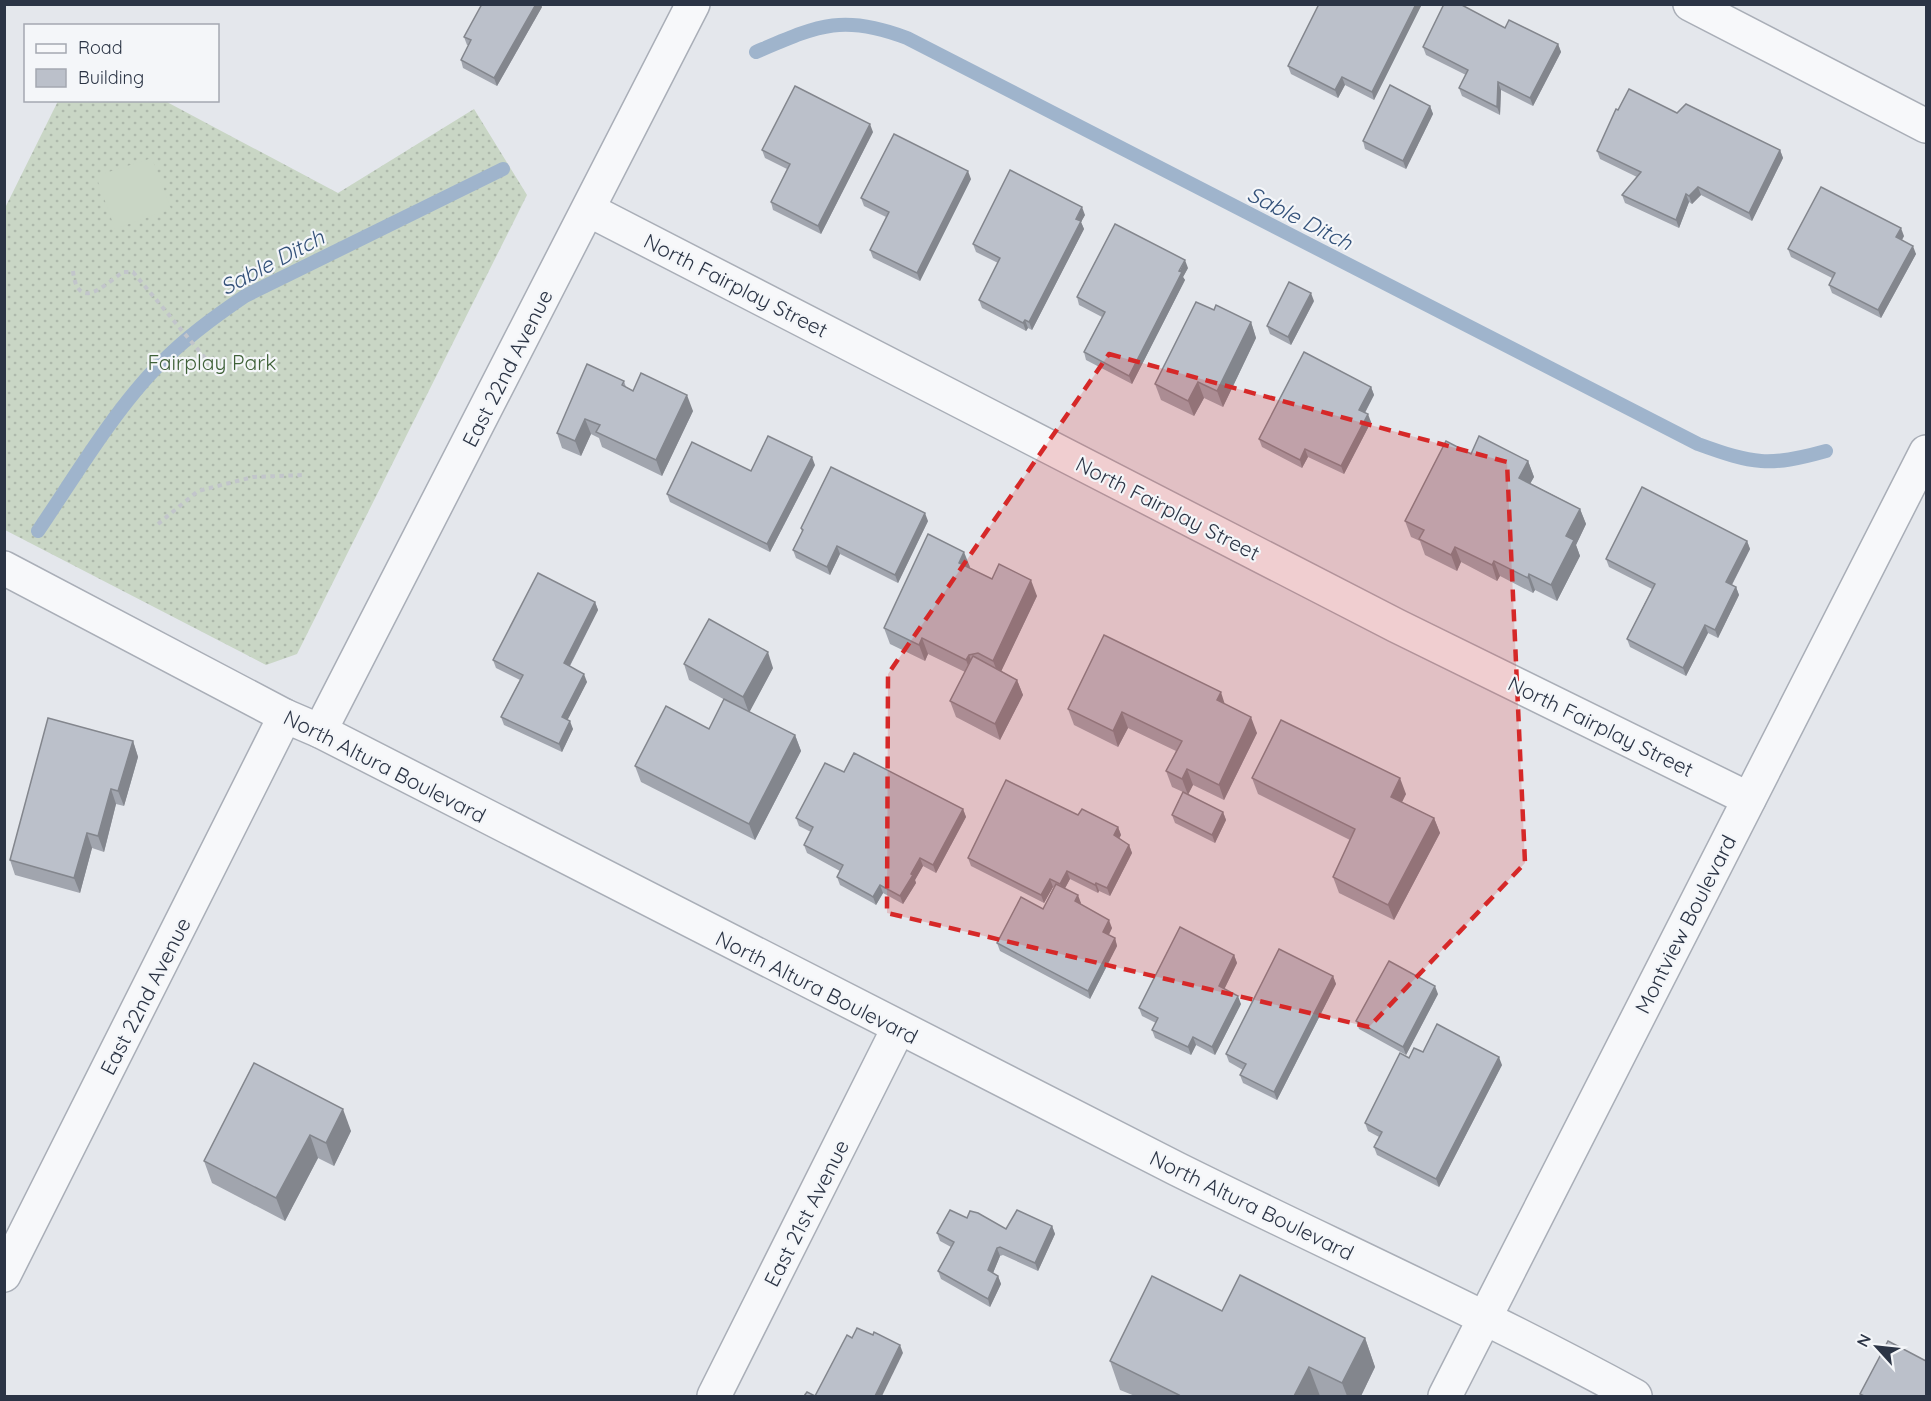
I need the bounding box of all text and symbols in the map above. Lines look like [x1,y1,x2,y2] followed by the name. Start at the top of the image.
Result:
[24,24,219,102] legend
[78,36,123,59] text: Road
[78,66,144,89] text: Building
[1243,180,1358,257] water label: Sable Ditch
[215,223,329,301] water label: Sable Ditch
[640,227,832,343] street label: North Fairplay Street
[456,285,558,451] street label: East 22nd Avenue
[147,349,277,375] park label: Fairplay Park
[1072,450,1264,566] street label: North Fairplay Street
[1504,670,1698,782] street label: North Fairplay Street
[280,704,490,828] street label: North Altura Boulevard
[1629,830,1741,1018] street label: Montview Boulevard
[94,913,196,1079] street label: East 22nd Avenue
[712,925,922,1049] street label: North Altura Boulevard
[758,1135,854,1291] street label: East 21st Avenue
[1146,1144,1358,1266] street label: North Altura Boulevard
[1847,1317,1907,1377] north arrow
[1852,1330,1875,1350] text: N

